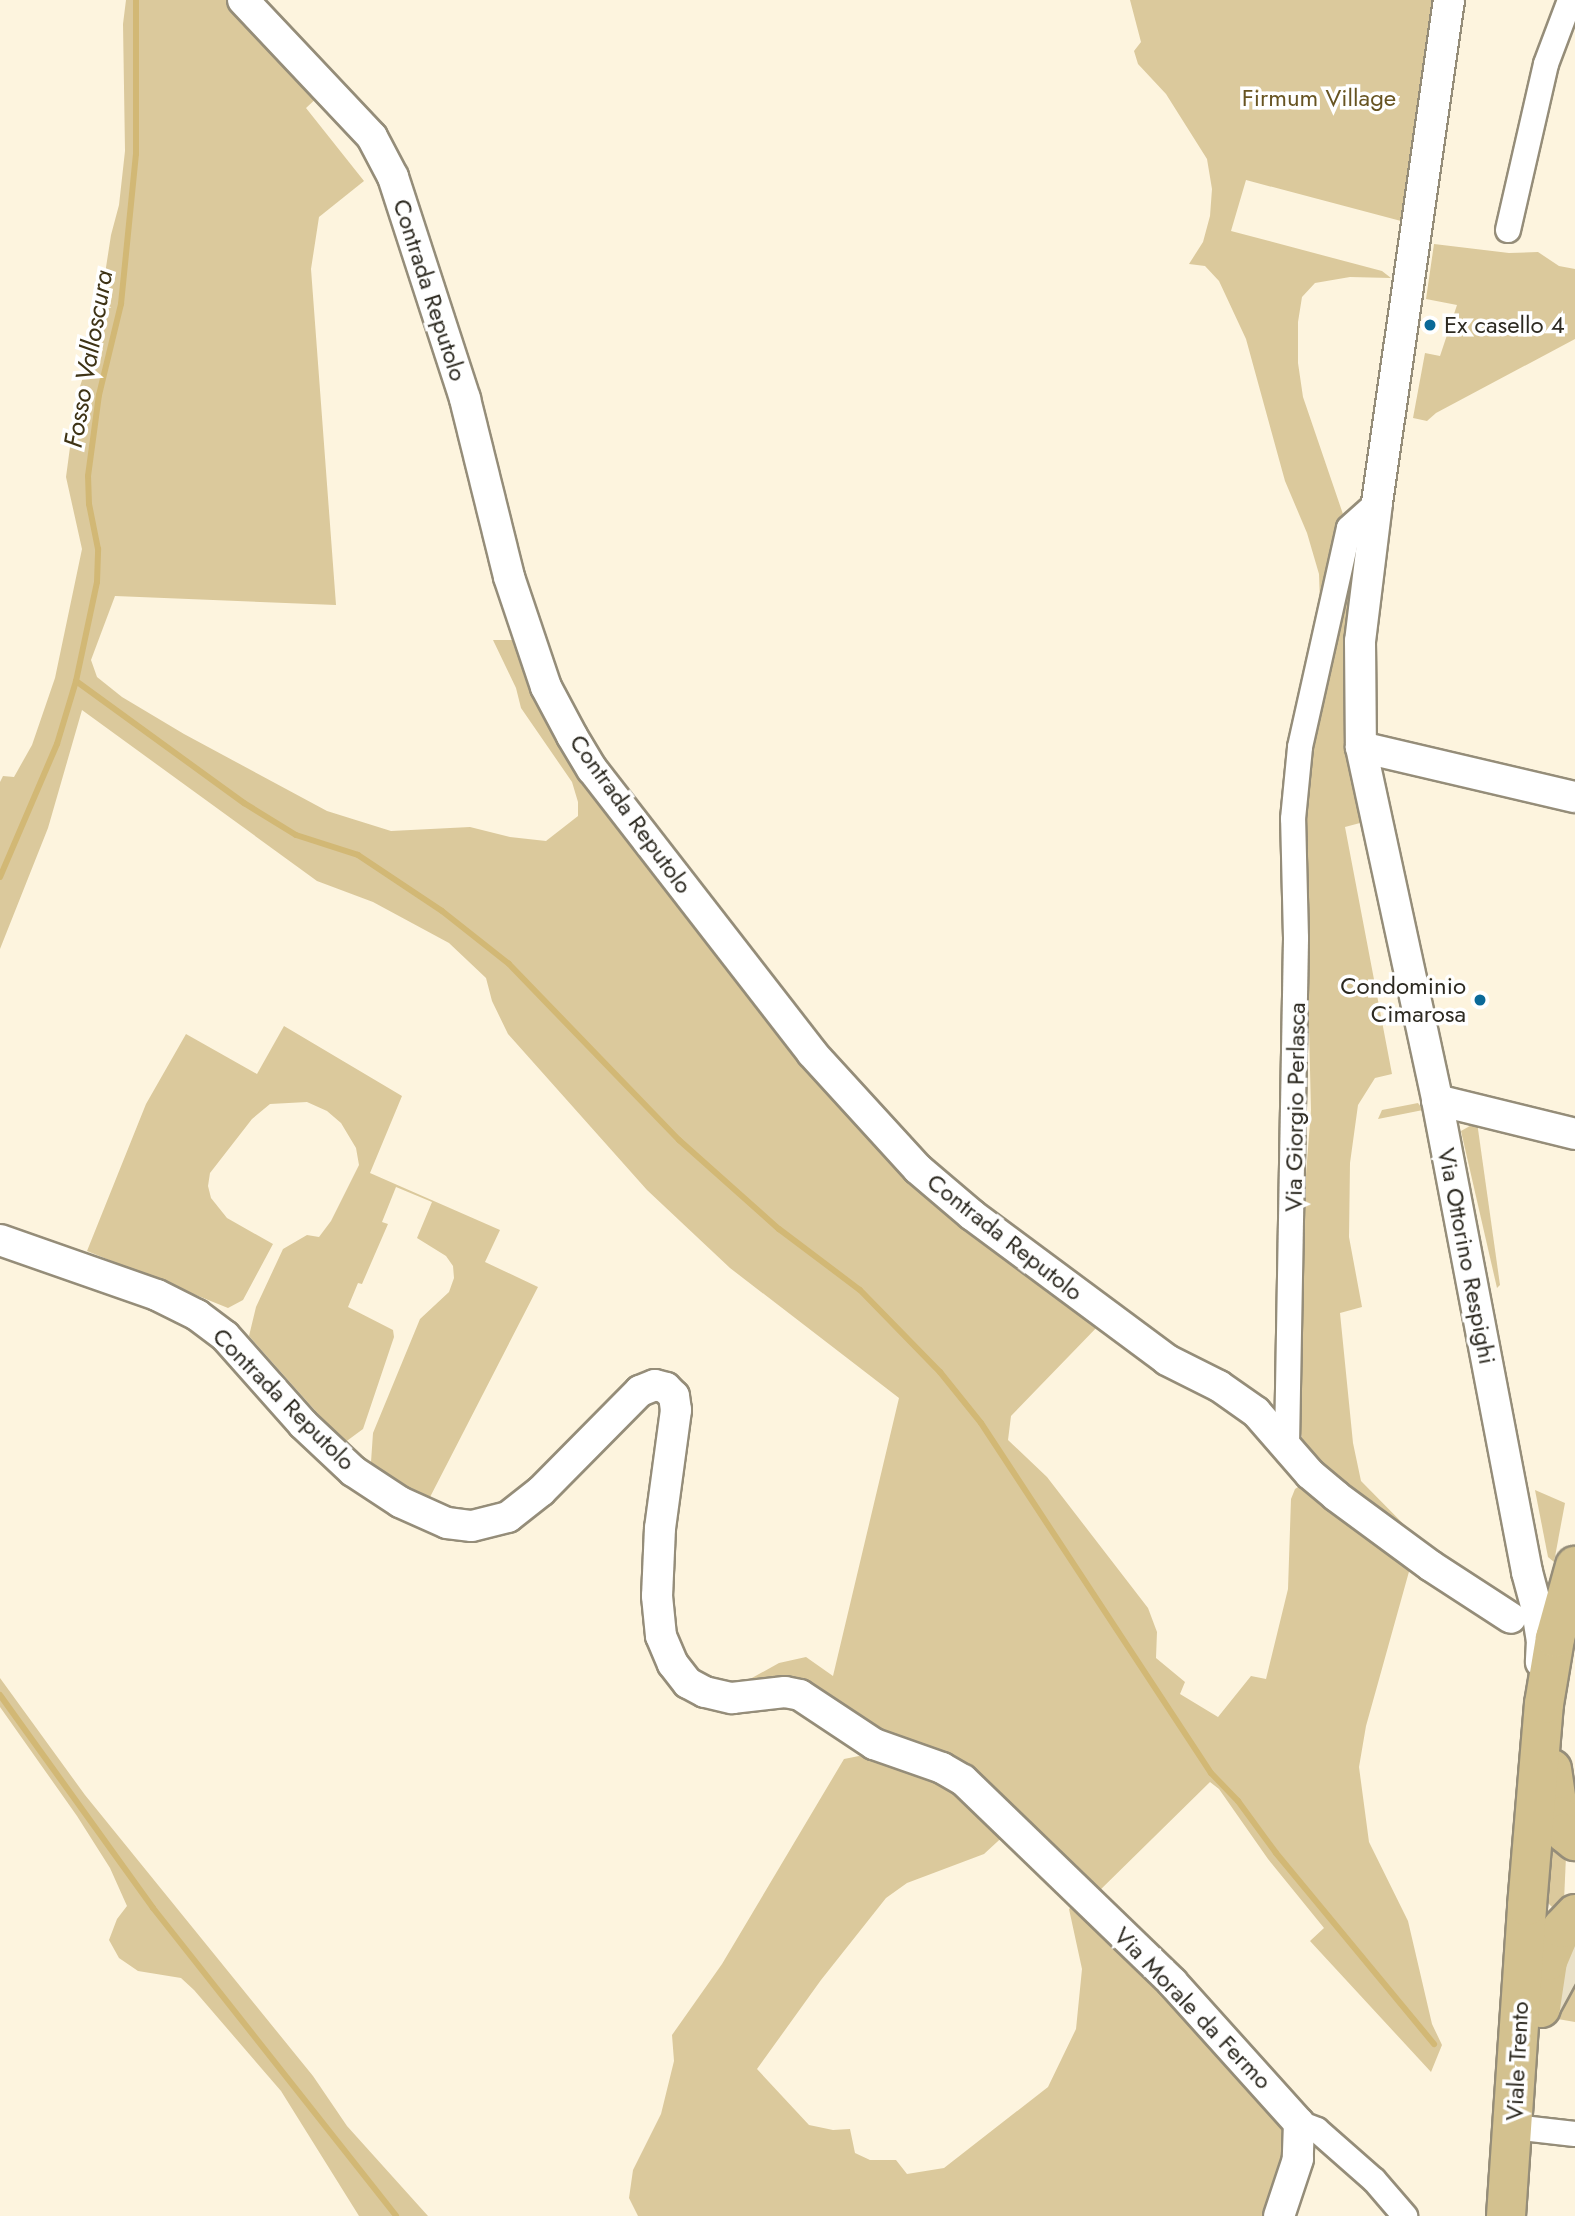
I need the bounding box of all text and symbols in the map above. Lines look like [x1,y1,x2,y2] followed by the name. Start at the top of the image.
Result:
[1242,84,1396,112] park label: Firmum Village
[387,195,473,385] street label: Contrada Reputolo
[58,268,120,450] water label: Fosso Valloscura
[1444,311,1565,339] place label: Ex casello 4
[1422,317,1438,333] marker: Ex casello 4
[564,729,698,899] street label: Contrada Reputolo
[1340,972,1466,1028] place label: Condominio Cimarosa
[1472,992,1488,1008] marker: Condominio Cimarosa
[1279,1002,1311,1212] street label: Via Giorgio Perlasca
[1432,1145,1502,1367] street label: Via Ottorino Respighi
[921,1167,1089,1307] street label: Contrada Reputolo
[207,1322,361,1476] street label: Contrada Reputolo
[1108,1921,1278,2095] street label: Via Morale da Fermo
[1499,2001,1535,2121] street label: Viale Trento

